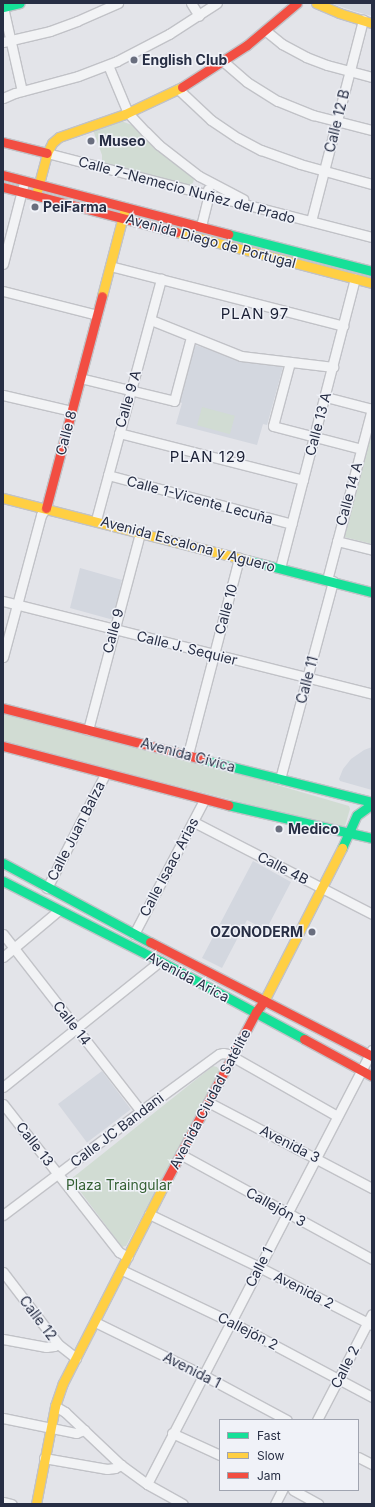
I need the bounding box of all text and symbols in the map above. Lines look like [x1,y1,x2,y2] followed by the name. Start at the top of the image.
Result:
[142,52,227,68] place label: English Club
[129,55,139,65] marker: English Club
[321,88,353,154] street label: Calle 12 B
[99,133,146,149] place label: Museo
[86,136,96,146] marker: Museo
[77,153,297,227] street label: Calle 7-Nemecio Nuñez del Prado
[43,199,107,215] place label: PeiFarma
[30,202,40,212] marker: PeiFarma
[124,210,298,272] street label: Avenida Diego de Portugal
[221,305,289,323] district label: PLAN 97
[112,368,144,430] street label: Calle 9 A
[301,390,335,458] street label: Calle 13 A
[52,409,80,457] street label: Calle 8
[170,448,246,466] district label: PLAN 129
[332,460,366,528] street label: Calle 14 A
[125,472,275,528] street label: Calle 1-Vicente Lecuña
[99,513,277,575] street label: Avenida Escalona y Aguero
[211,582,241,636] street label: Calle 10
[99,607,127,655] street label: Calle 9
[135,627,239,669] street label: Calle J. Sequier
[293,654,321,706] street label: Calle 11
[139,734,237,776] street label: Avenida Cívica
[44,778,108,884] street label: Calle Juan Balza
[136,815,202,919] street label: Calle Isaac Arias
[288,821,339,837] place label: Medico
[273,823,285,835] marker: Medico
[255,848,311,888] street label: Calle 4B
[210,924,303,940] place label: OZONODERM
[306,926,318,938] marker: OZONODERM
[144,948,232,1006] street label: Avenida Arica
[49,997,95,1049] street label: Calle 14
[166,1026,254,1172] street label: Avenida Ciudad Satélite
[67,1089,167,1171] street label: Calle JC Bandani
[13,1119,57,1169] street label: Calle 13
[257,1122,323,1166] street label: Avenida 3
[66,1177,172,1193] park label: Plaza Traingular
[243,1184,309,1230] street label: Callejón 3
[242,1244,276,1290] street label: Calle 1
[271,1268,337,1312] street label: Avenida 2
[16,1292,60,1344] street label: Calle 12
[215,1309,281,1353] street label: Callejón 2
[327,1343,363,1391] street label: Calle 2
[160,1348,224,1392] street label: Avenida 1
[219,1419,359,1491] legend
[257,1428,281,1443] text: Fast
[257,1448,284,1463] text: Slow
[257,1468,281,1483] text: Jam

